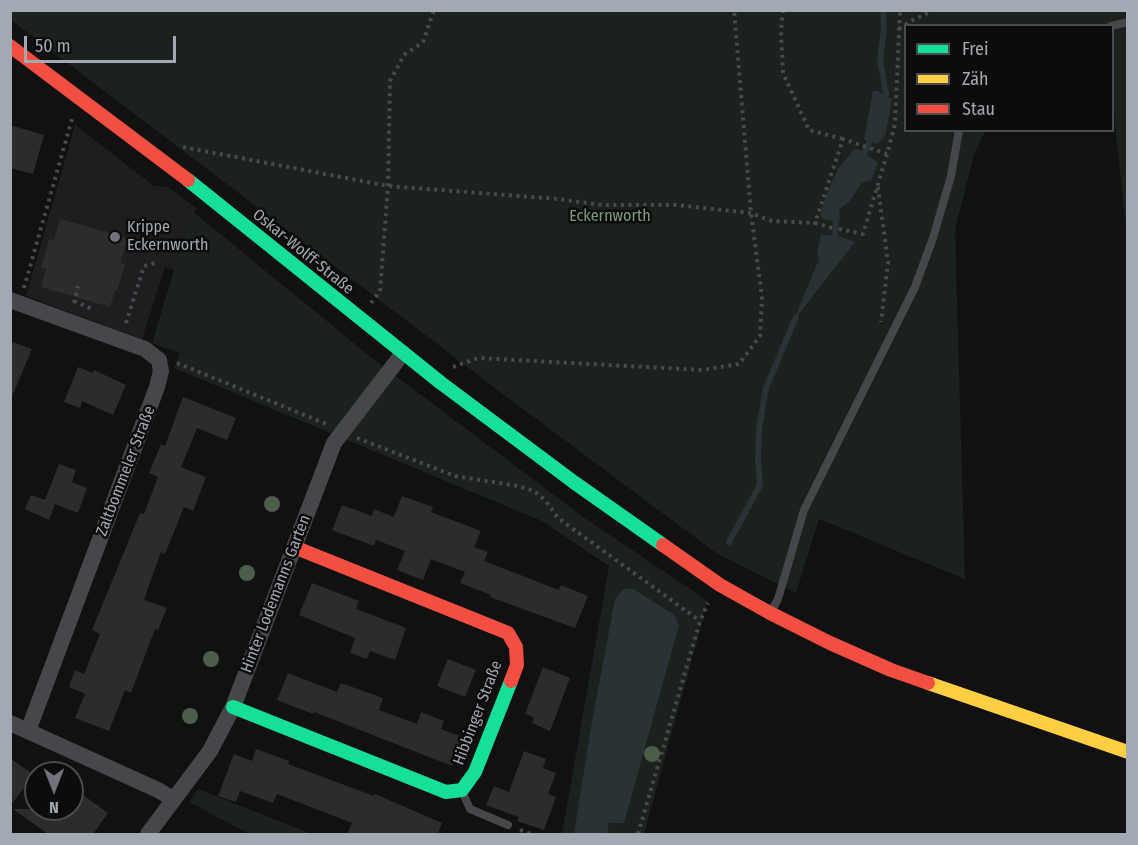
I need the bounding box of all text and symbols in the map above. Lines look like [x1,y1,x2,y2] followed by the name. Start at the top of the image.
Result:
[27,24,178,62] scale bar
[904,24,1114,132] legend
[35,35,71,57] text: 50 m
[962,38,988,60] text: Frei
[962,68,989,90] text: Zäh
[962,98,995,120] text: Stau
[249,205,357,299] street label: Oskar-Wolff-Straße
[569,207,651,227] park label: Eckernworth
[127,218,208,256] place label: Krippe Eckernworth
[108,230,122,244] marker: Krippe Eckernworth
[92,403,160,539] street label: Zaltbommeler Straße
[237,512,315,676] street label: Hinter Lodemanns Garten
[449,658,507,768] street label: Hibbinger Straße
[24,761,84,821] north arrow
[49,798,59,817] text: N

